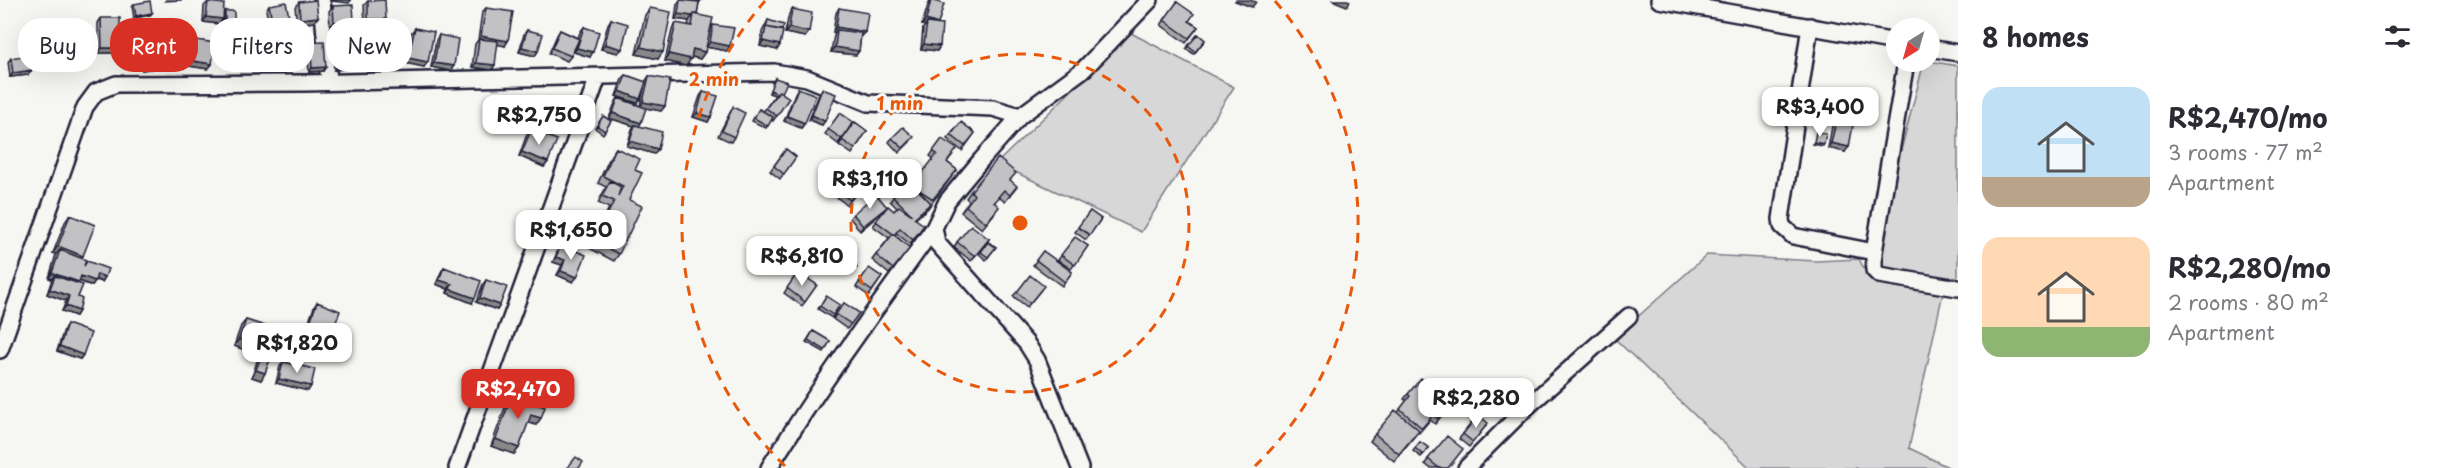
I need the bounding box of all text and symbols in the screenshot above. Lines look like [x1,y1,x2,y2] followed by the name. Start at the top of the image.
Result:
[1982,17,2089,56] text: 8 homes
[18,18,98,72] chip: Buy
[110,18,198,72] chip: Rent
[210,18,314,72] chip: Filters
[326,18,412,72] chip: New
[1886,18,1940,72] north arrow
[1886,18,1940,72] map controls
[2381,20,2414,53] icon: filters
[689,65,739,92] text: 2 min
[1765,87,1875,138] pin: R$3,400
[877,89,923,116] text: 1 min
[1776,91,1864,121] text: R$3,400
[484,95,594,146] pin: R$2,750
[2168,98,2328,137] text: R$2,470/mo
[496,99,582,129] text: R$2,750
[2030,111,2102,183] icon: home
[2168,137,2323,167] text: 3 rooms · 77 m²
[815,159,925,210] pin: R$3,110
[832,163,908,193] text: R$3,110
[2168,167,2275,197] text: Apartment
[516,210,626,261] pin: R$1,650
[1010,213,1030,233] centre of rings
[530,214,612,244] text: R$1,650
[747,236,857,287] pin: R$6,810
[760,240,844,270] text: R$6,810
[2168,248,2331,287] text: R$2,280/mo
[2030,261,2102,333] icon: home
[2168,287,2329,317] text: 2 rooms · 80 m²
[2168,317,2275,347] text: Apartment
[242,323,352,374] pin: R$1,820
[256,327,338,357] text: R$1,820
[463,369,573,420] pin: R$2,470
[475,373,561,403] text: R$2,470
[1421,378,1531,429] pin: R$2,280
[1432,382,1520,412] text: R$2,280

